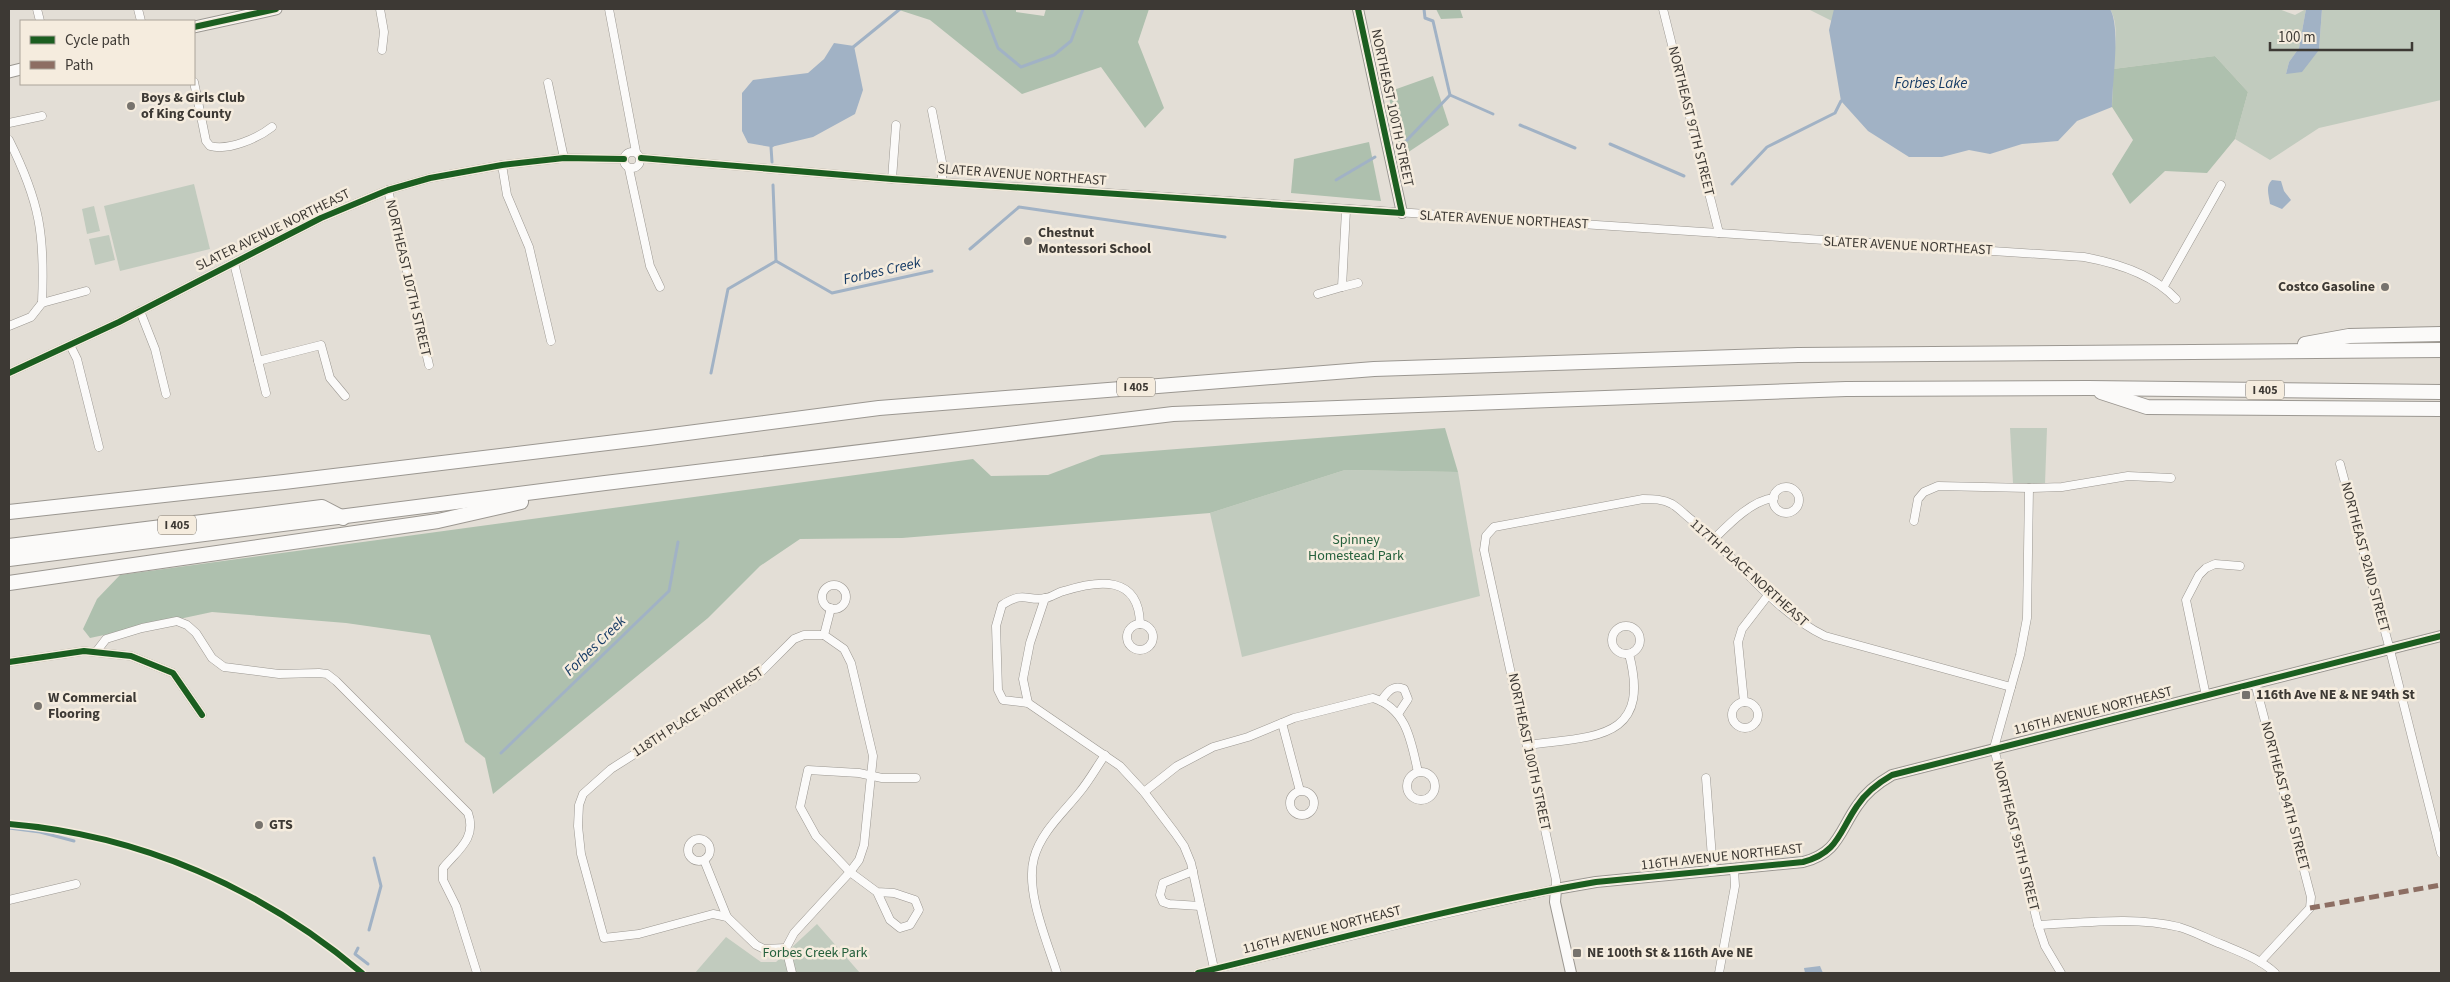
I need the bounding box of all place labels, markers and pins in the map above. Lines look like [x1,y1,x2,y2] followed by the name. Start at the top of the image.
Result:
[141,88,245,124] place label: Boys & Girls Club of King County
[125,100,137,112] marker: Boys & Girls Club of King County
[1038,223,1151,259] place label: Chestnut Montessori School
[1022,235,1034,247] marker: Chestnut Montessori School
[2278,277,2375,297] place label: Costco Gasoline
[2379,281,2391,293] marker: Costco Gasoline
[2256,685,2415,705] place label: 116th Ave NE & NE 94th St
[48,688,137,724] place label: W Commercial Flooring
[2240,689,2252,701] marker: 116th Ave NE & NE 94th St
[32,700,44,712] marker: W Commercial Flooring
[269,815,293,835] place label: GTS
[253,819,265,831] marker: GTS
[1587,943,1753,963] place label: NE 100th St & 116th Ave NE
[1571,947,1583,959] marker: NE 100th St & 116th Ave NE

